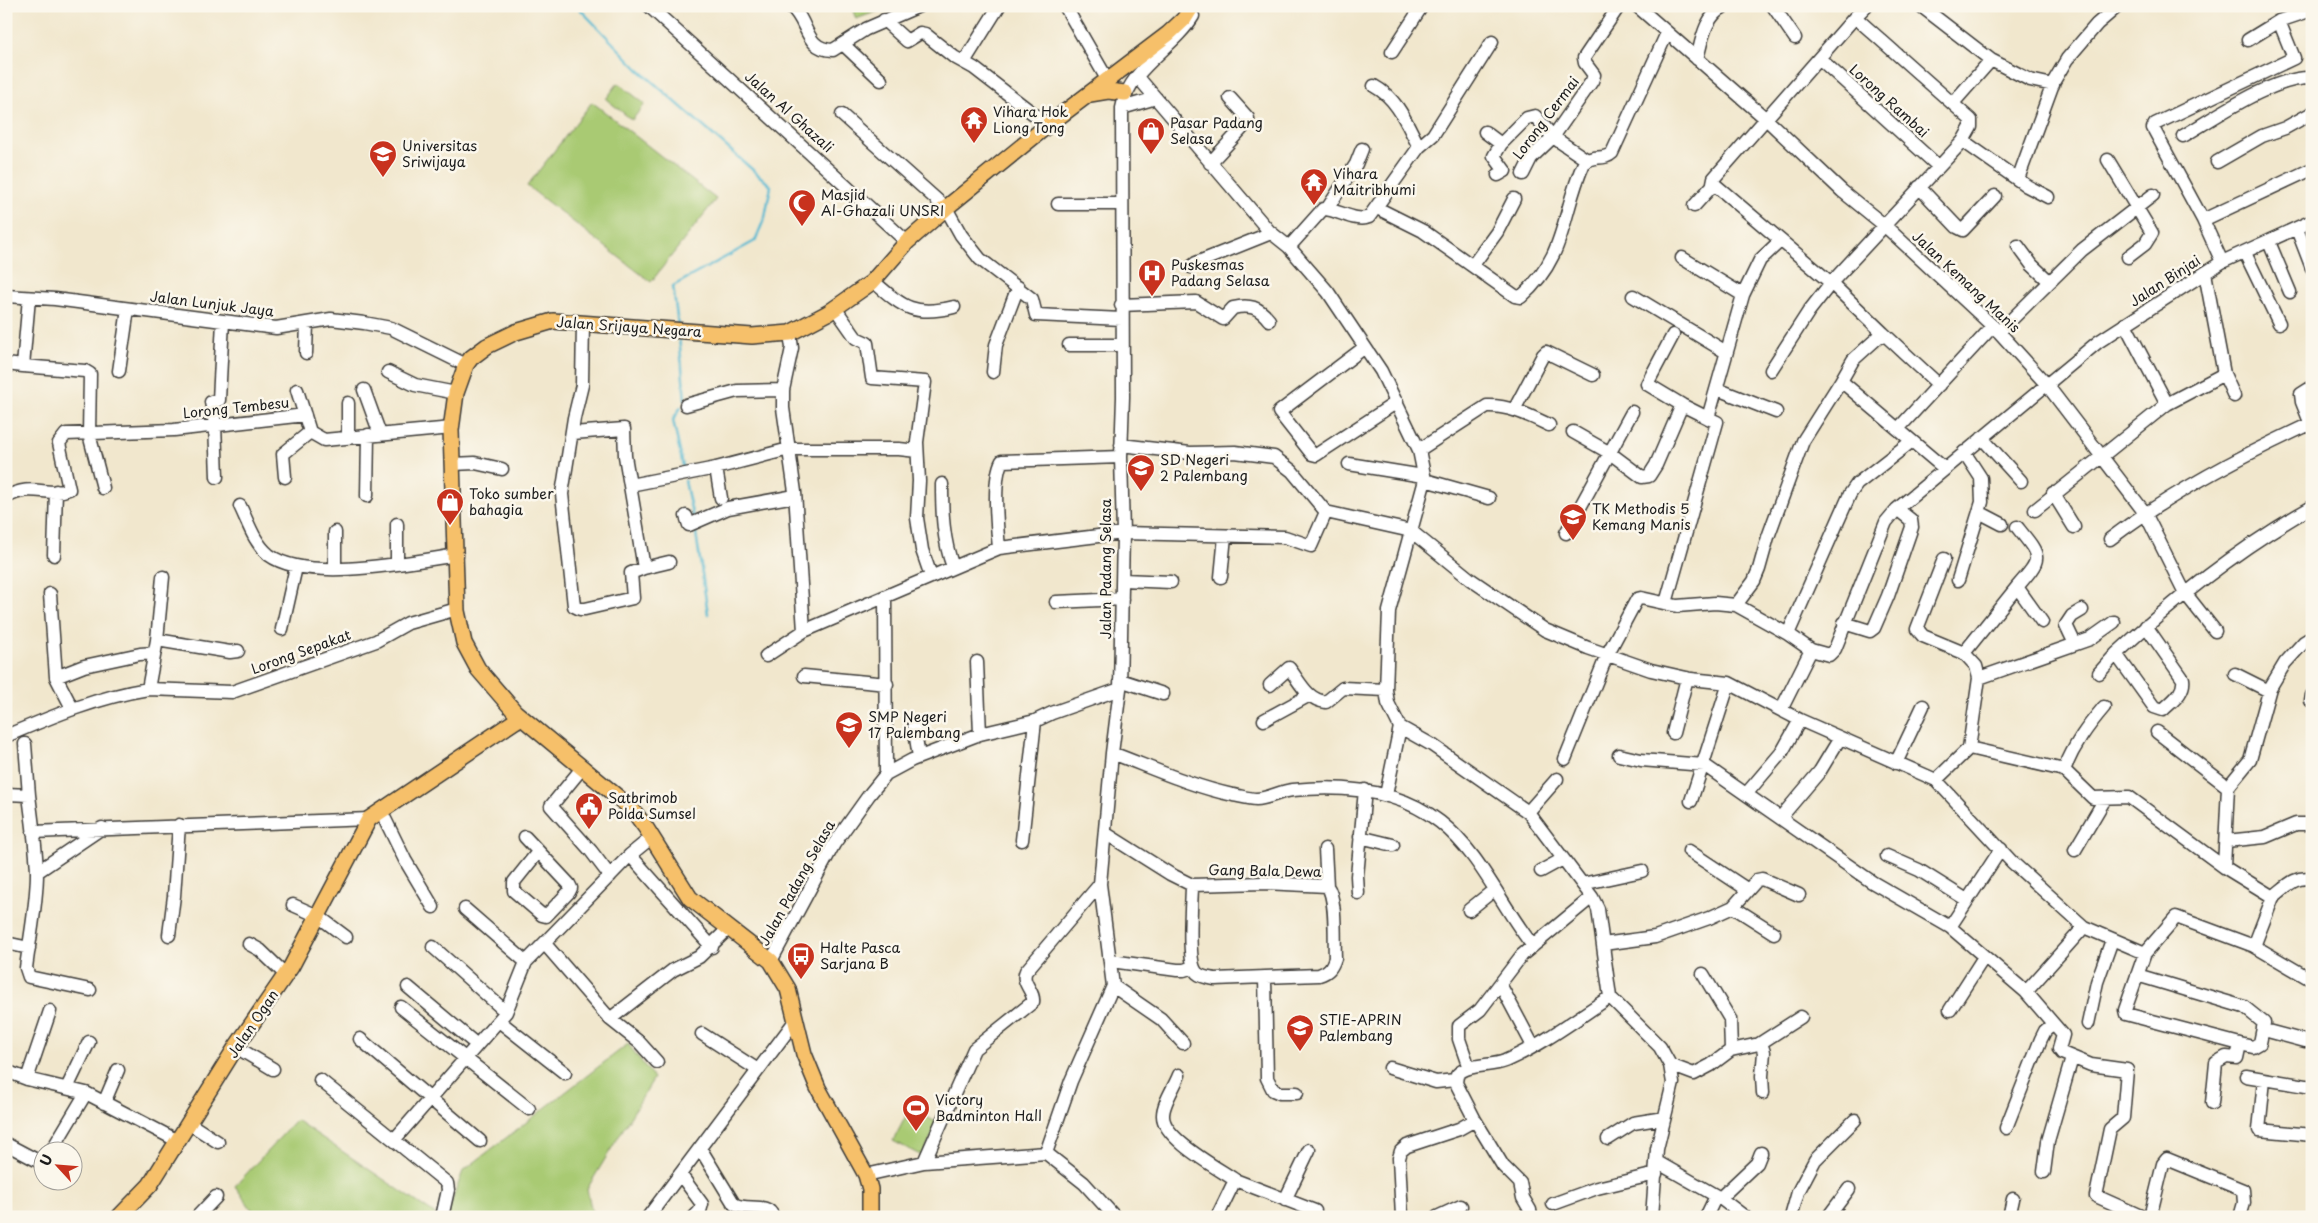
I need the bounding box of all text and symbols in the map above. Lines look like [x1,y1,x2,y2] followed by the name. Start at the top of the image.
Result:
[1845,59,1934,142] street label: Lorong Rambai
[740,66,838,157] street label: Jalan Al Ghazali
[1507,72,1584,164] street label: Lorong Cermai
[993,101,1069,138] place label: Vihara Hok Liong Tong
[959,105,989,144] temple icon: Vihara Hok Liong Tong
[1170,112,1263,149] place label: Pasar Padang Selasa
[1136,116,1166,155] shop icon: Pasar Padang Selasa
[402,135,477,172] place label: Universitas Sriwijaya
[368,139,398,178] school or university icon: Universitas Sriwijaya
[1333,163,1416,200] place label: Vihara Maitribhumi
[1299,167,1329,206] temple icon: Vihara Maitribhumi
[821,184,944,221] place label: Masjid Al-Ghazali UNSRI
[787,188,817,227] mosque icon: Masjid Al-Ghazali UNSRI
[1908,226,2025,337] street label: Jalan Kemang Manis
[2125,250,2204,311] street label: Jalan Binjai
[1171,254,1270,291] place label: Puskesmas Padang Selasa
[1137,258,1167,297] hospital icon: Puskesmas Padang Selasa
[149,285,275,322] street label: Jalan Lunjuk Jaya
[556,311,703,342] street label: Jalan Srijaya Negara
[182,391,290,424] street label: Lorong Tembesu
[1160,449,1248,486] place label: SD Negeri 2 Palembang
[1126,453,1156,492] school or university icon: SD Negeri 2 Palembang
[469,483,554,520] place label: Toko sumber bahagia
[435,487,465,526] shop icon: Toko sumber bahagia
[1592,498,1691,535] place label: TK Methodis 5 Kemang Manis
[1095,499,1116,639] street label: Jalan Padang Selasa
[1558,502,1588,541] school or university icon: TK Methodis 5 Kemang Manis
[248,624,354,679] street label: Lorong Sepakat
[868,706,961,743] place label: SMP Negeri 17 Palembang
[834,710,864,749] school or university icon: SMP Negeri 17 Palembang
[608,787,696,824] place label: Satbrimob Polda Sumsel
[574,791,604,830] public building icon: Satbrimob Polda Sumsel
[753,816,840,949] street label: Jalan Padang Selasa
[1208,859,1322,882] street label: Gang Bala Dewa
[820,937,901,974] place label: Halte Pasca Sarjana B
[786,941,816,980] bus stop icon: Halte Pasca Sarjana B
[222,985,283,1062] street label: Jalan Ogan
[1319,1009,1402,1046] place label: STIE-APRIN Palembang
[1285,1013,1315,1052] school or university icon: STIE-APRIN Palembang
[935,1089,1042,1126] place label: Victory Badminton Hall
[901,1093,931,1132] sports icon: Victory Badminton Hall
[32,1140,82,1190] north arrow
[34,1151,58,1169] text: U

